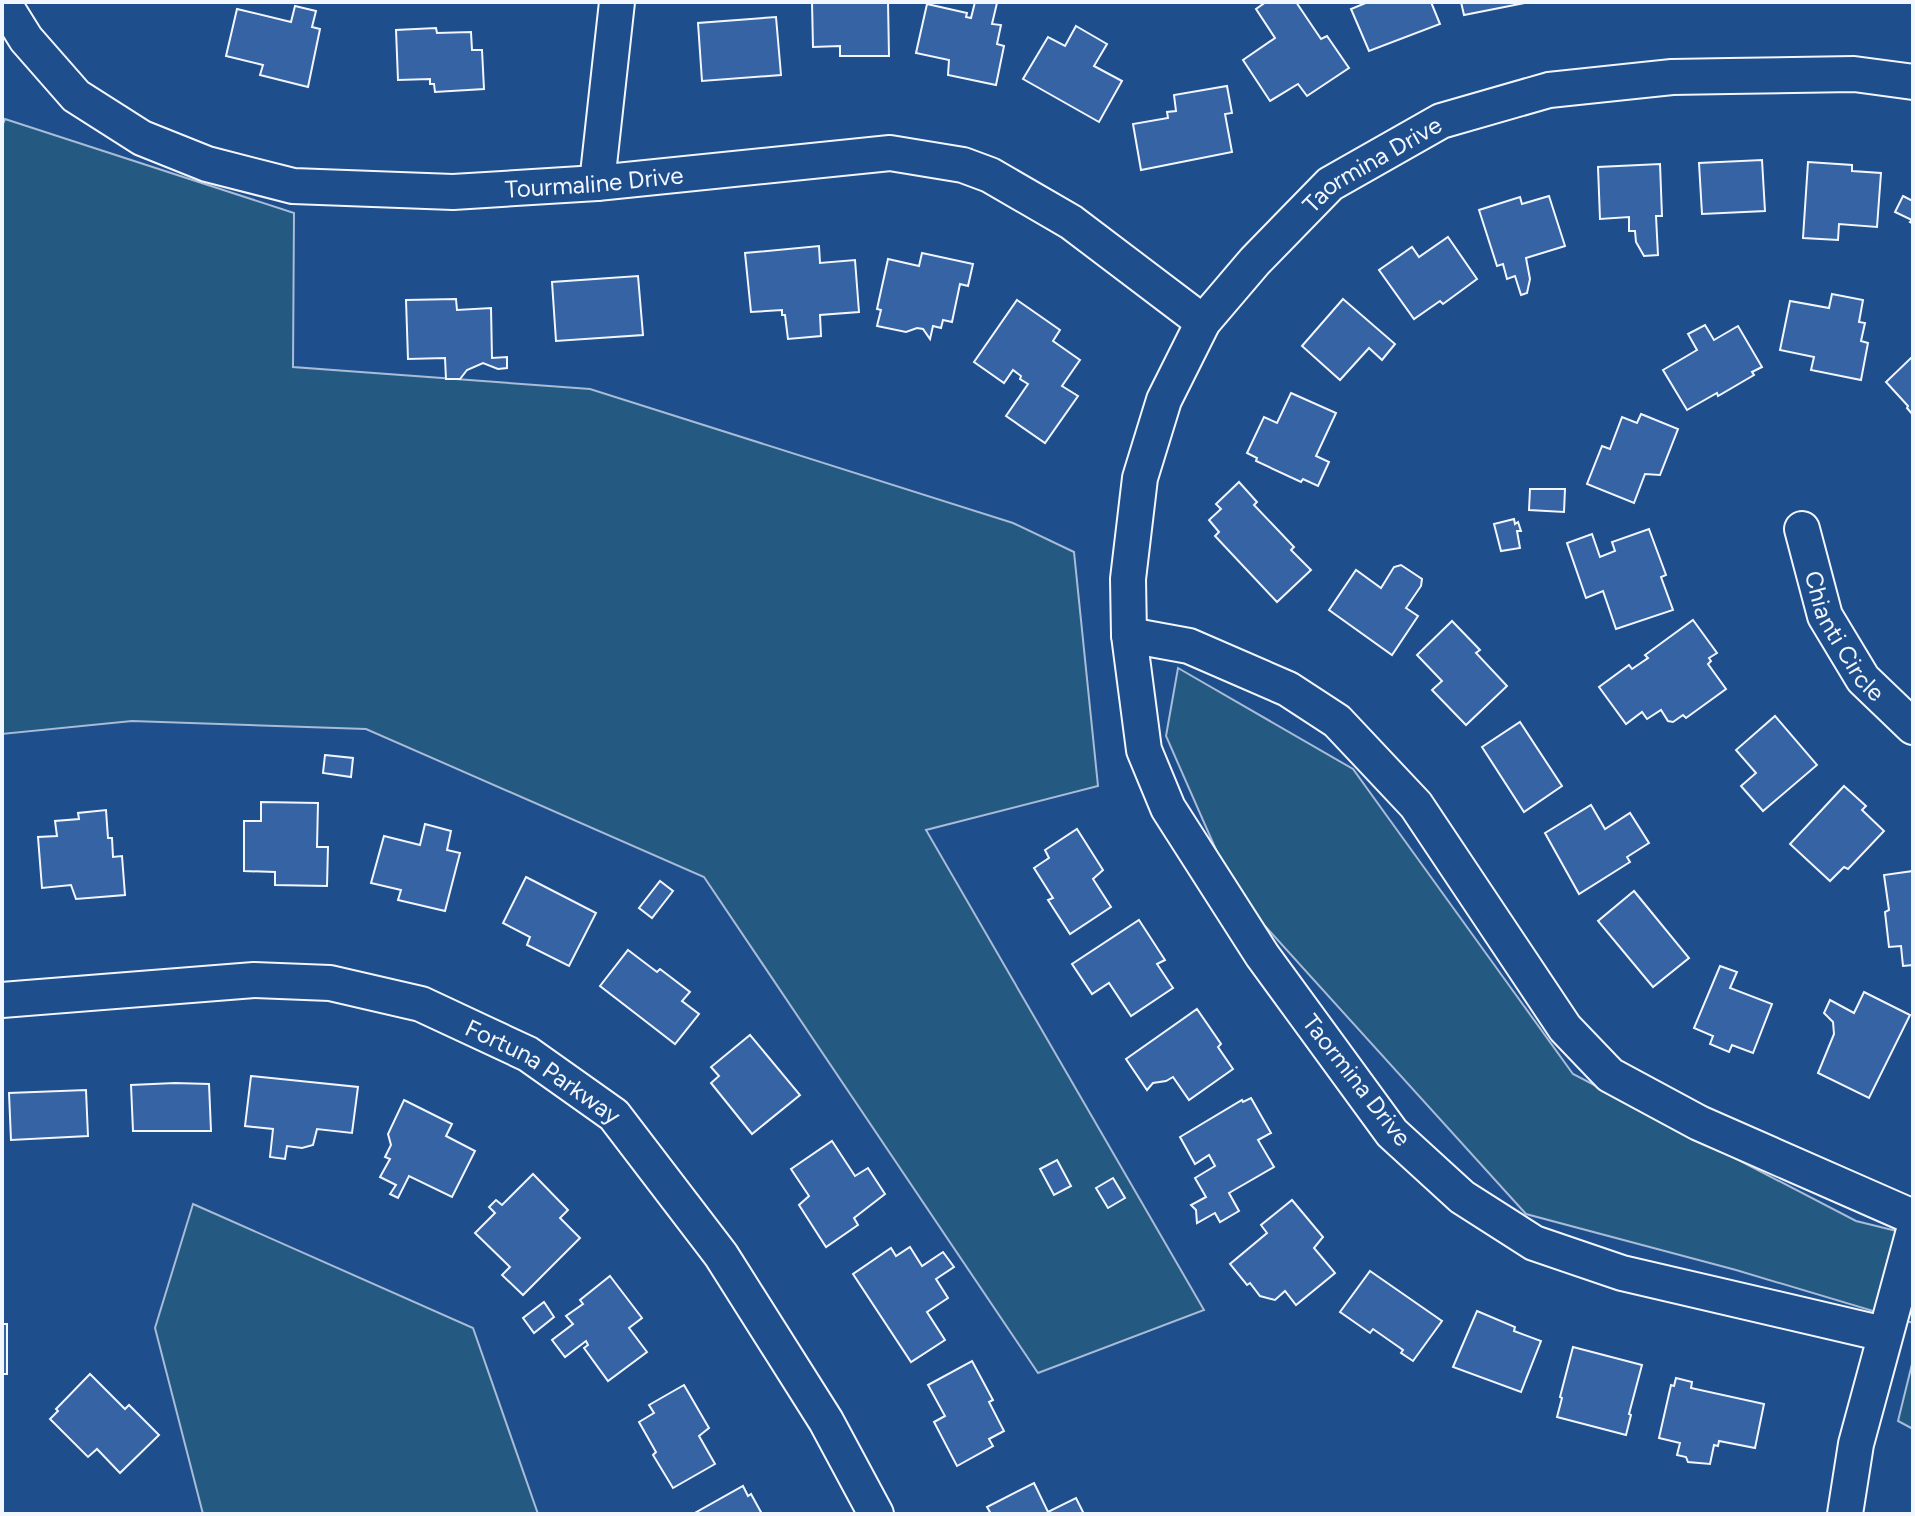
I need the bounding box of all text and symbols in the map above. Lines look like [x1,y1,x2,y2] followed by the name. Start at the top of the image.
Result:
[1296,109,1446,218] street label: Taormina Drive
[504,160,685,203] street label: Tourmaline Drive
[1799,567,1891,707] street label: Chianti Circle
[1297,1008,1417,1152] street label: Taormina Drive
[461,1012,627,1130] street label: Fortuna Parkway

